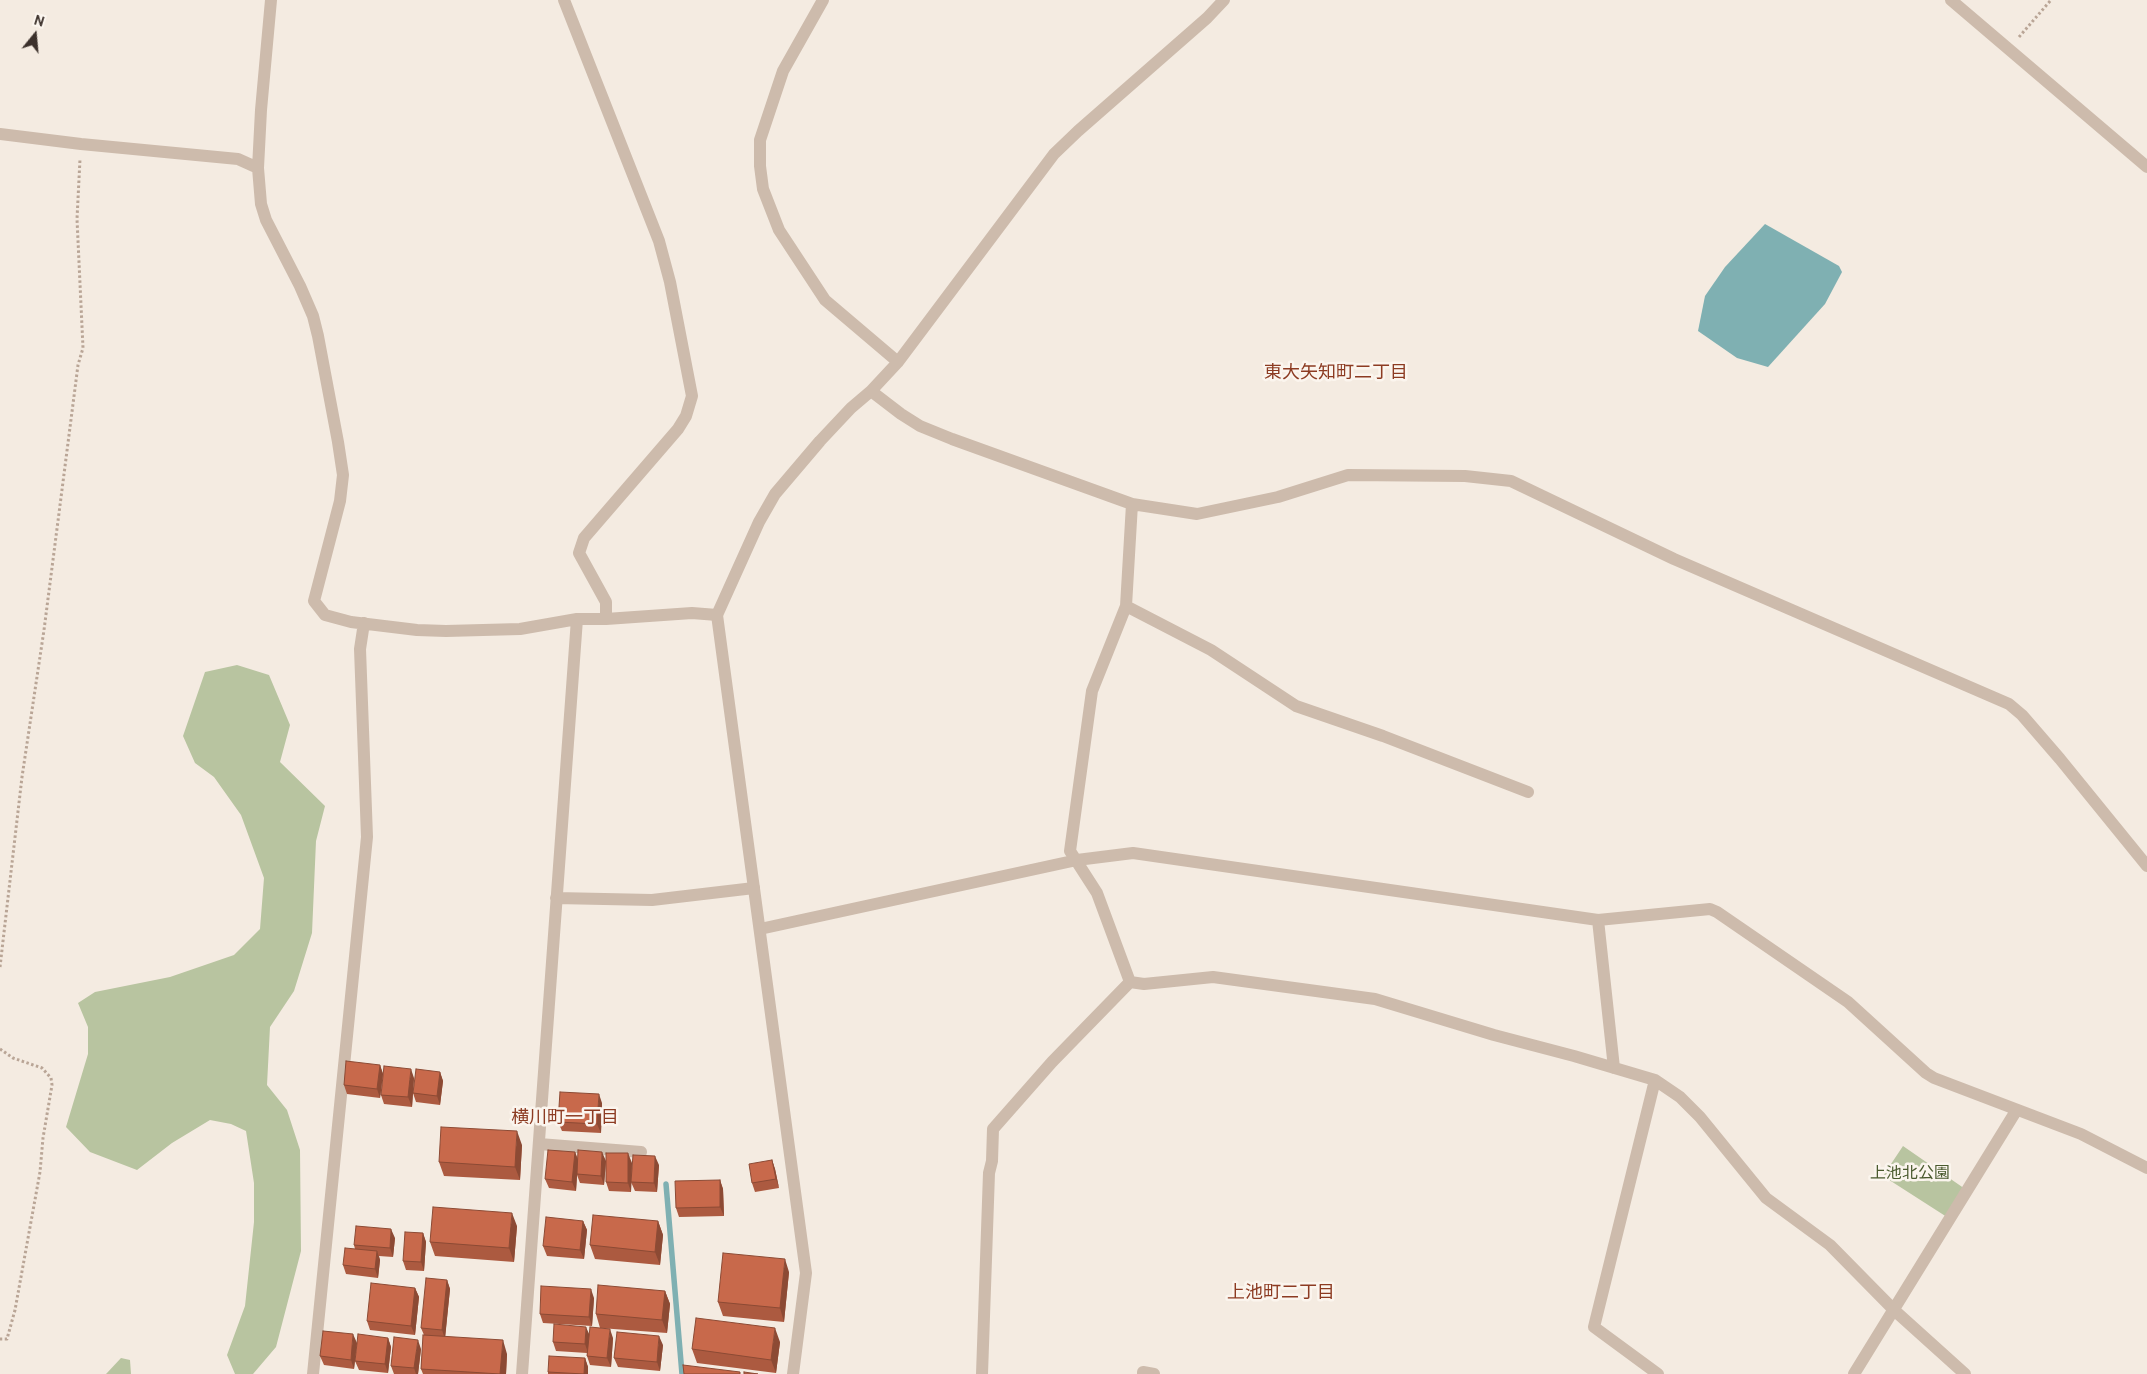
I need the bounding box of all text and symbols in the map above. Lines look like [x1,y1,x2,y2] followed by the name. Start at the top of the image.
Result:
[10,10,60,60] north arrow
[32,11,47,31] text: N
[1264,362,1408,384] district label: 東大矢知町二丁目
[511,1107,619,1129] district label: 横川町一丁目
[1870,1163,1950,1183] park label: 上池北公園
[1227,1282,1335,1304] district label: 上池町二丁目

